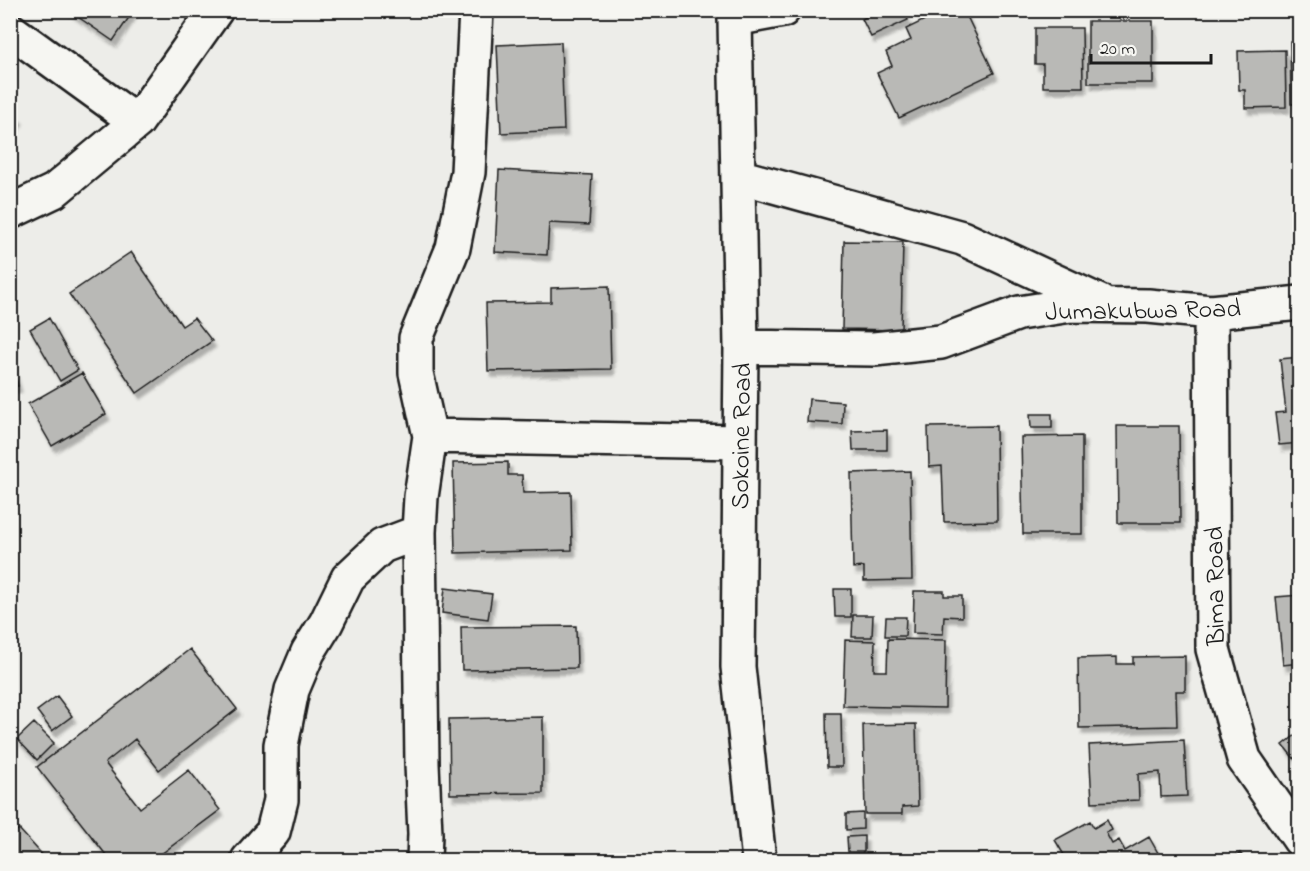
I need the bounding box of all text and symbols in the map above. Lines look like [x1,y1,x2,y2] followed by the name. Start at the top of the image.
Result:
[1091,27,1211,65] scale bar
[1100,37,1135,63] text: 20 m
[1045,291,1242,333] street label: Jumakubwa Road
[723,362,763,510] street label: Sokoine Road
[1197,526,1237,647] street label: Bima Road

